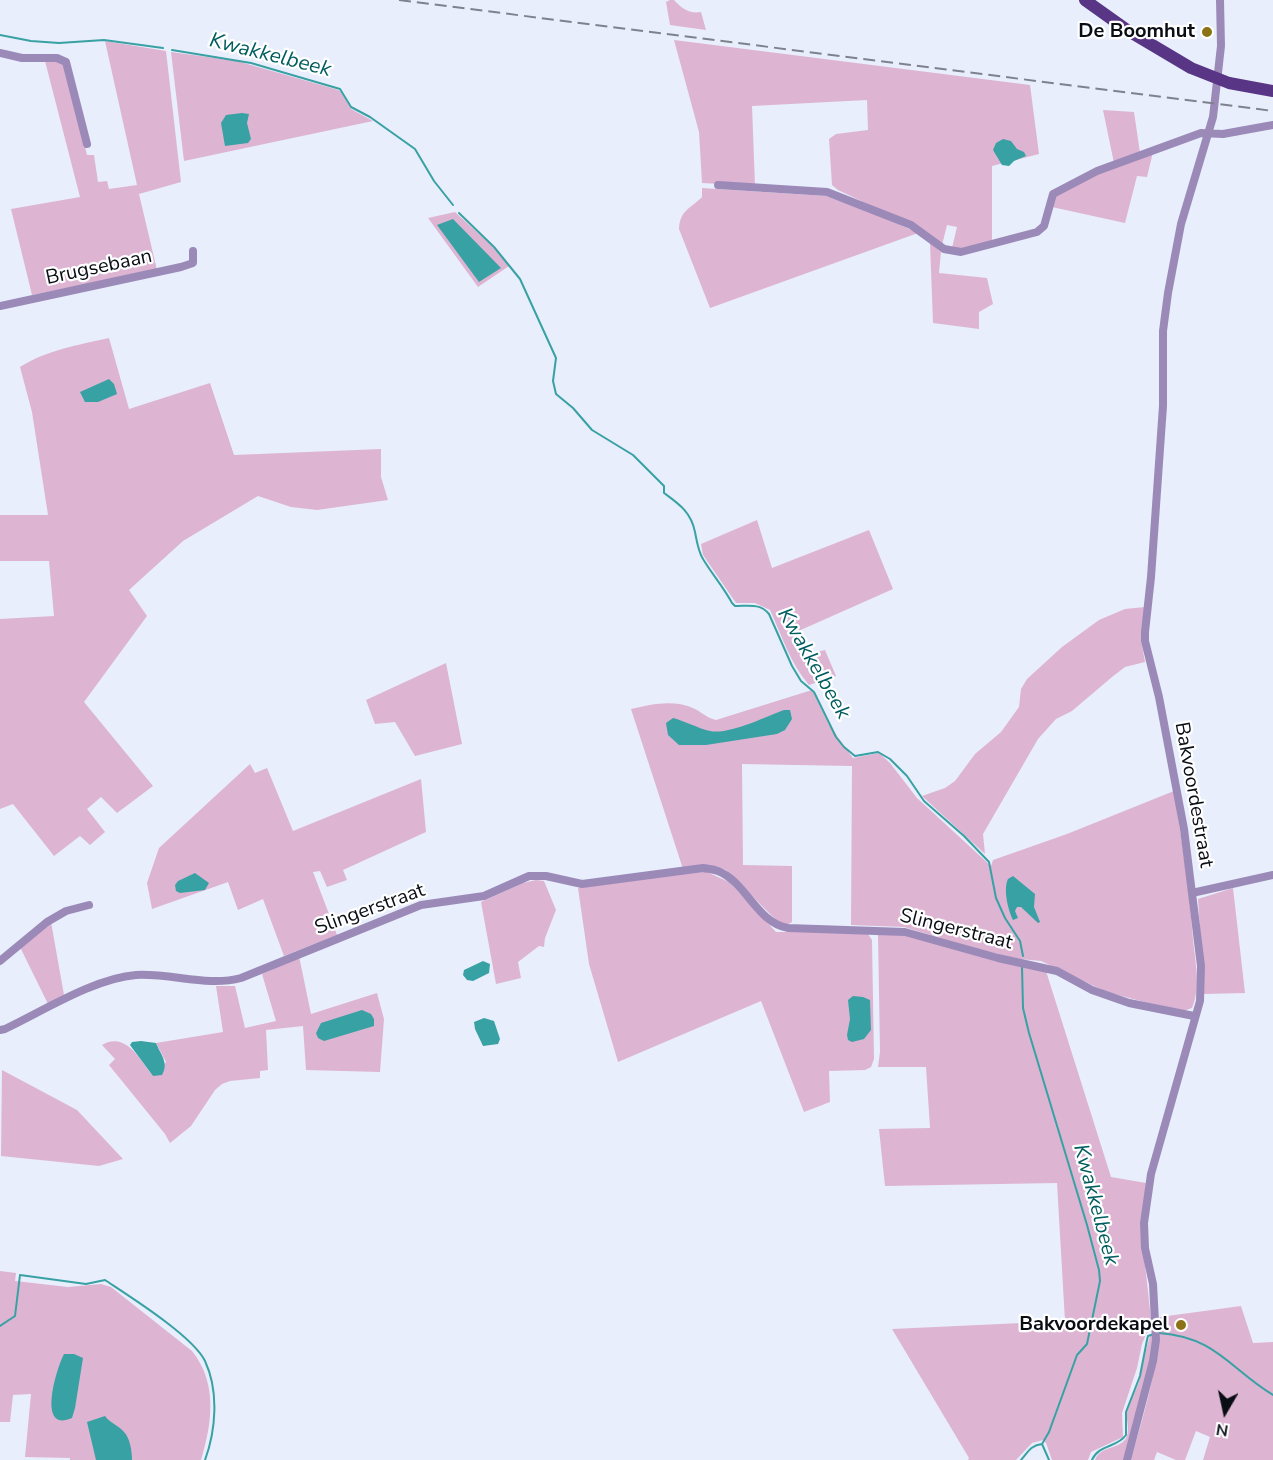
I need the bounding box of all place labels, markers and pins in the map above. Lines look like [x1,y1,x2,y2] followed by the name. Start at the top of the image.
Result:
[1078,20,1195,44] place label: De Boomhut
[1200,25,1214,39] marker: De Boomhut
[1019,1313,1169,1337] place label: Bakvoordekapel
[1174,1318,1188,1332] marker: Bakvoordekapel

